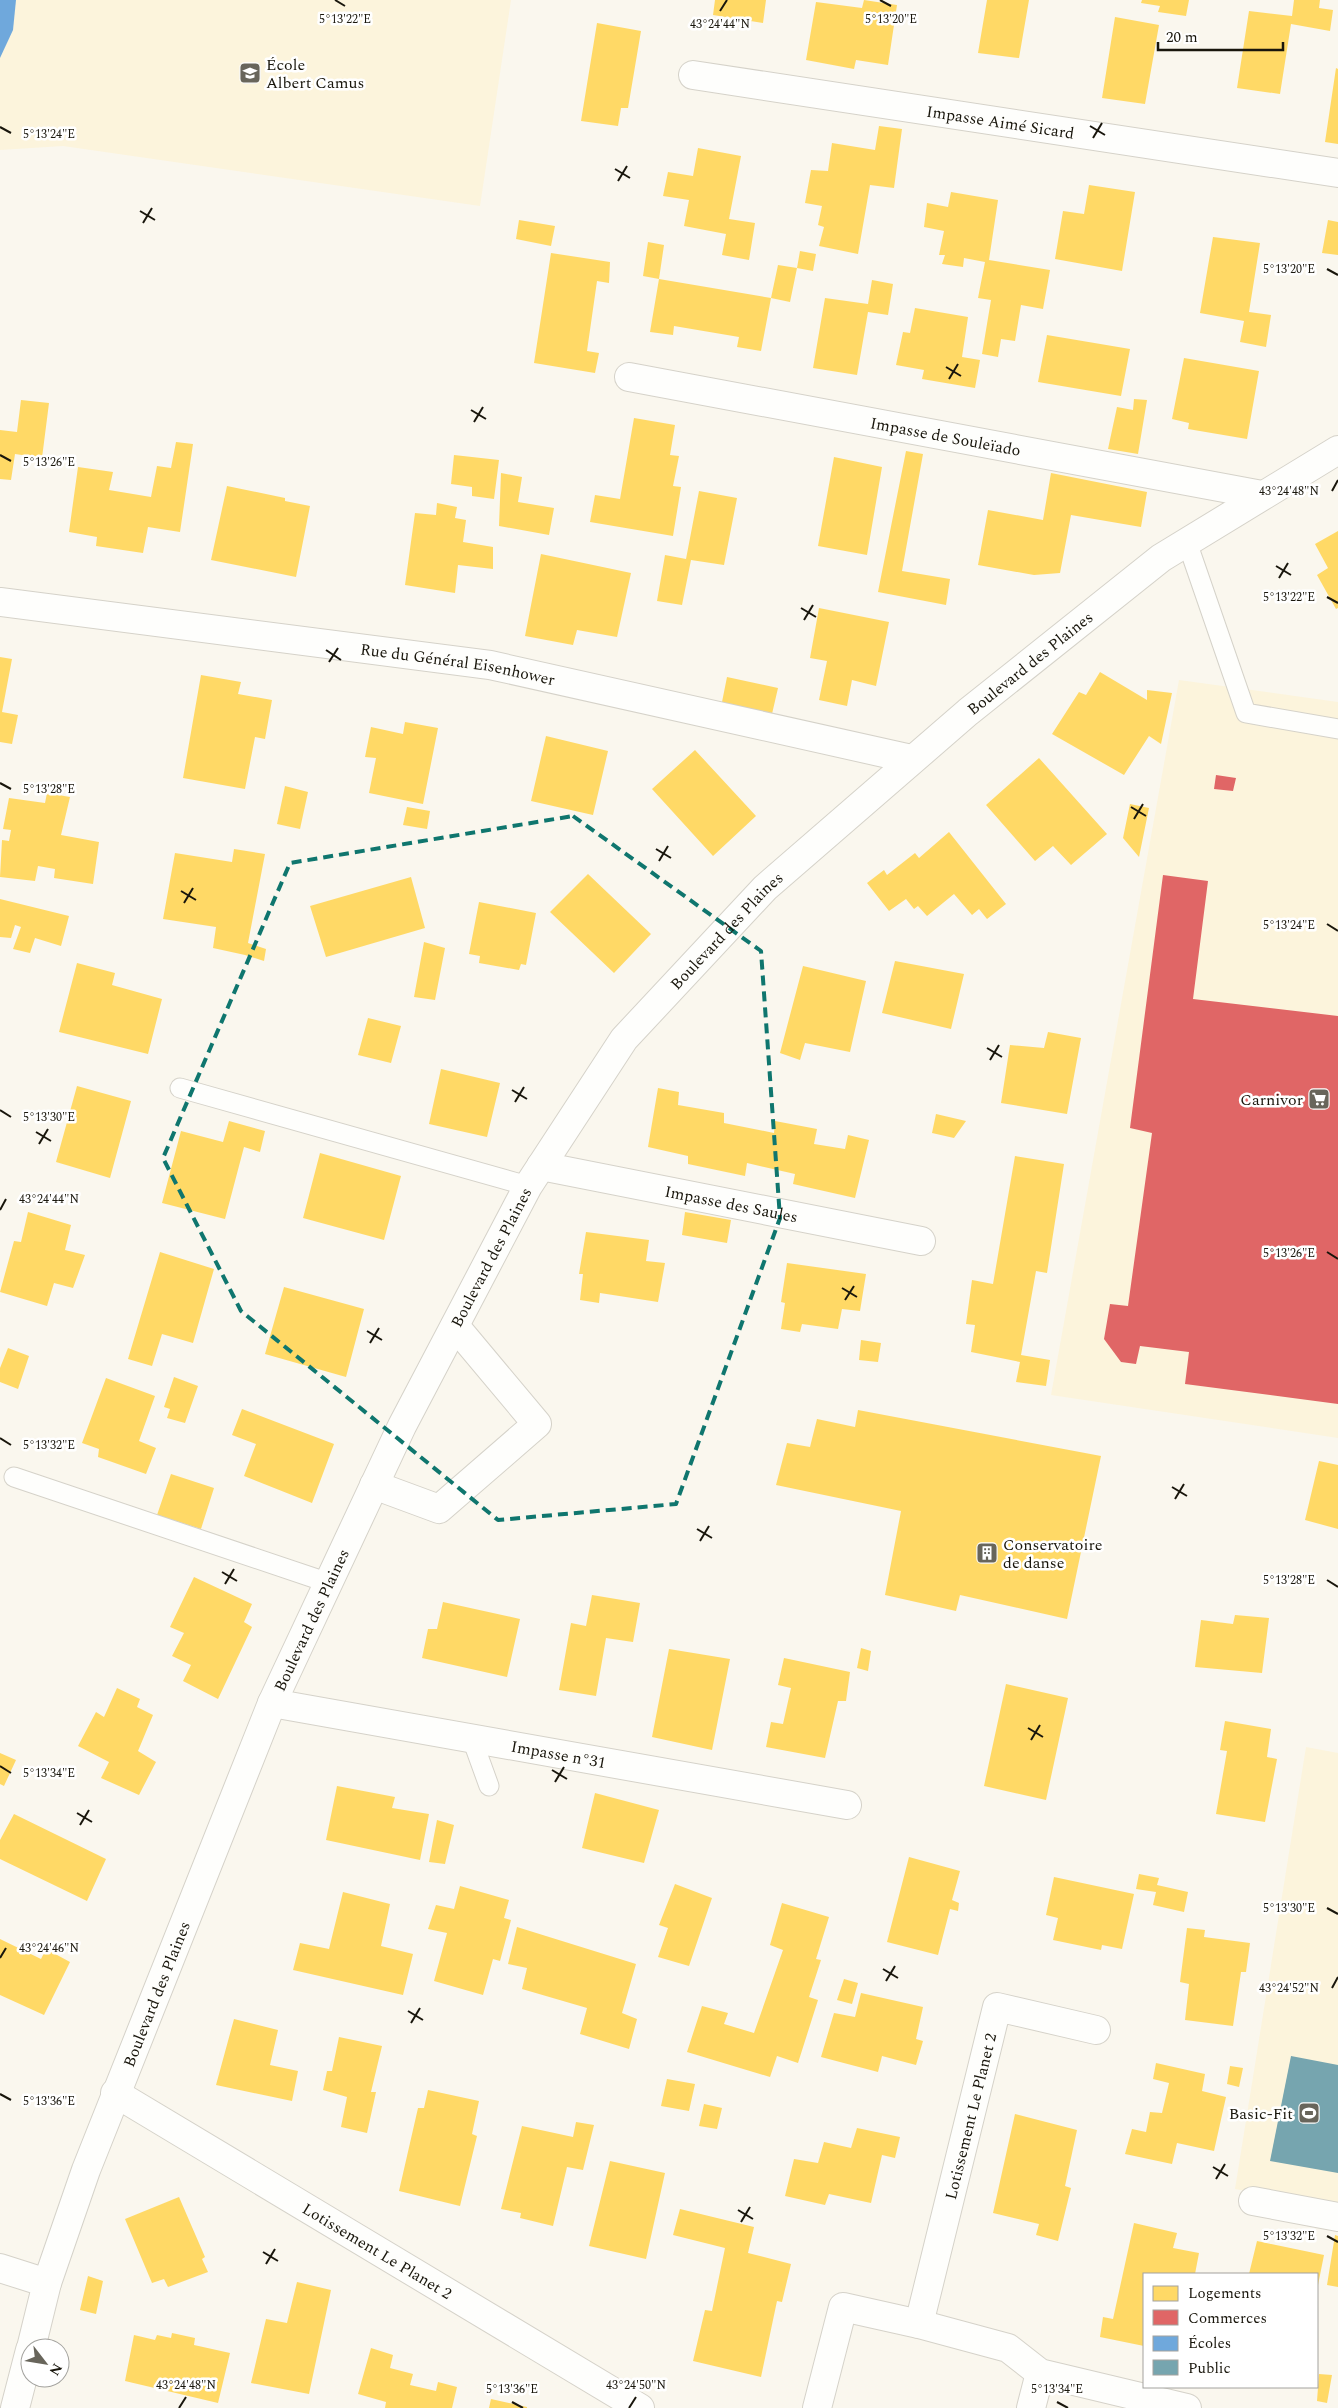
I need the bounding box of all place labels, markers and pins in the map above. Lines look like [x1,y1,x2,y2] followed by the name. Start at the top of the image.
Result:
[266,53,364,95] place label: École Albert Camus
[238,61,262,85] school or university icon: École Albert Camus
[1307,1087,1331,1111] supermarket icon: Carnivor
[1240,1088,1303,1112] place label: Carnivor
[1003,1533,1103,1575] place label: Conservatoire de danse
[975,1541,999,1565] building icon: Conservatoire de danse
[1297,2101,1321,2125] sports icon: Basic-Fit
[1229,2102,1293,2126] place label: Basic-Fit

